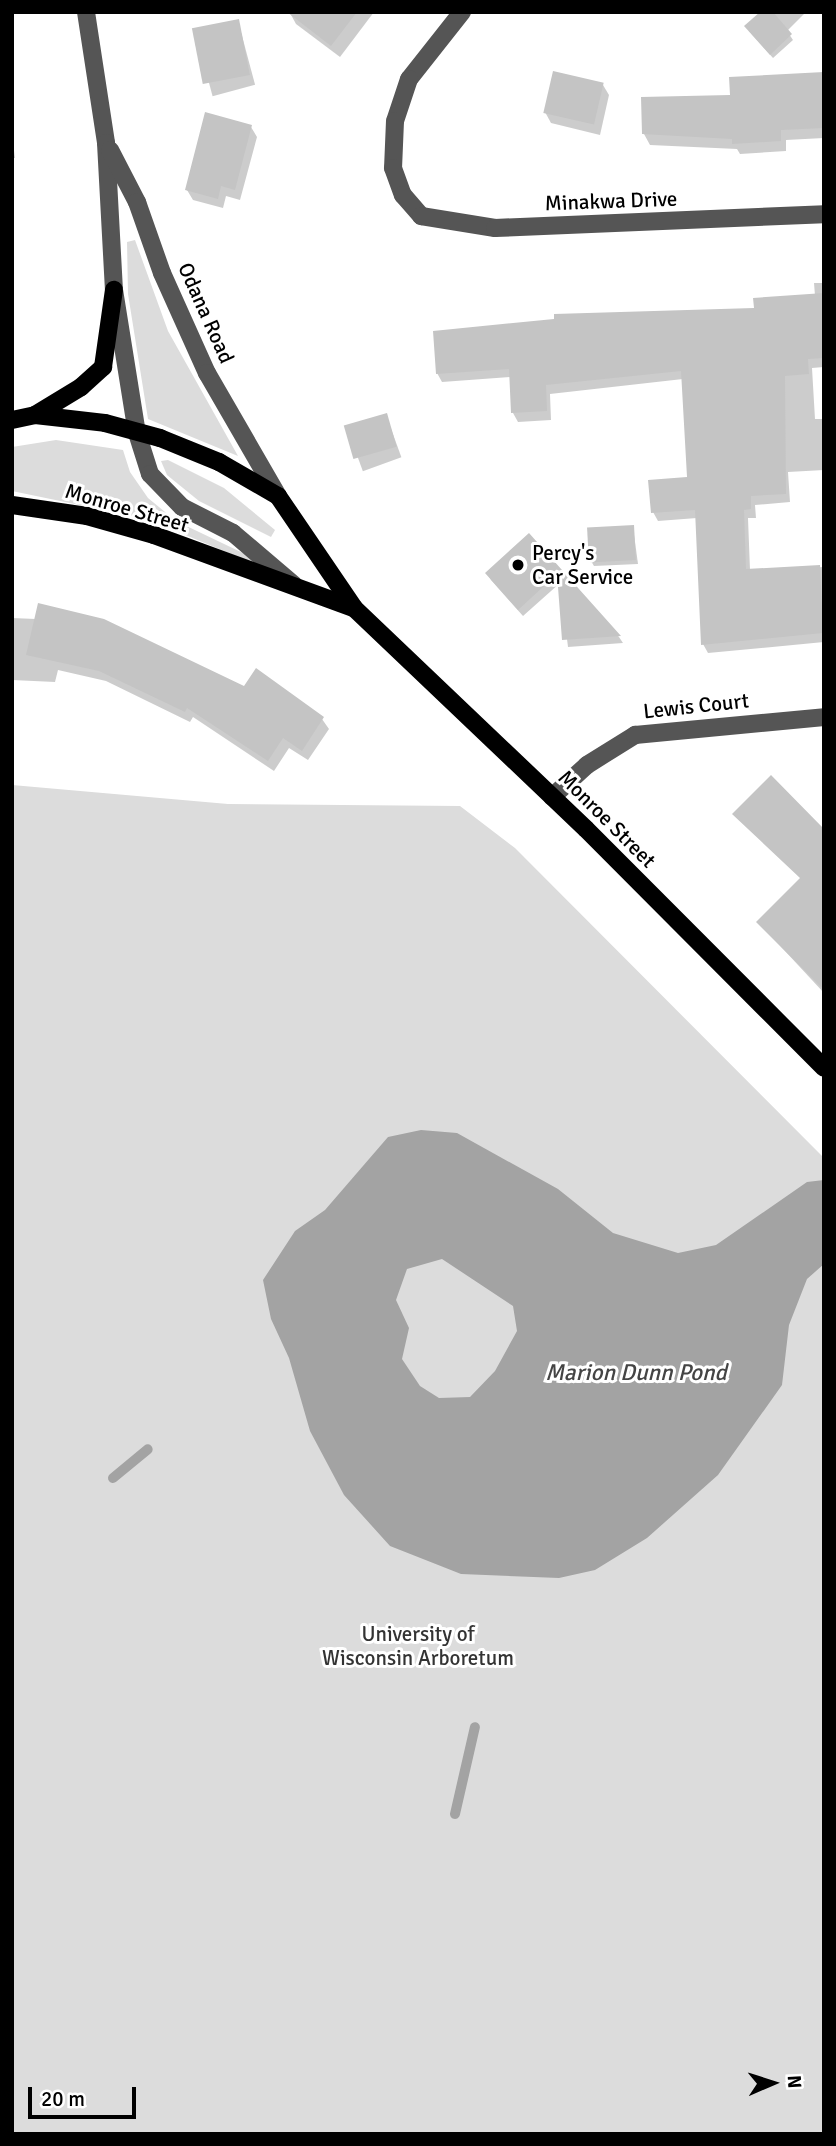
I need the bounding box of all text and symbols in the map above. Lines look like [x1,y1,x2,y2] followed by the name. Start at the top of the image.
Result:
[544,186,678,216] street label: Minakwa Drive
[173,259,239,367] street label: Odana Road
[62,478,192,538] street label: Monroe Street
[532,540,633,590] place label: Percy's Car Service
[510,557,526,573] marker: Percy's Car Service
[642,688,750,724] street label: Lewis Court
[553,765,661,873] street label: Monroe Street
[545,1359,727,1387] water label: Marion Dunn Pond
[322,1621,514,1671] park label: University of Wisconsin Arboretum
[738,2048,808,2118] north arrow
[32,2072,140,2116] scale bar
[782,2075,806,2089] text: N
[41,2086,85,2112] text: 20 m

